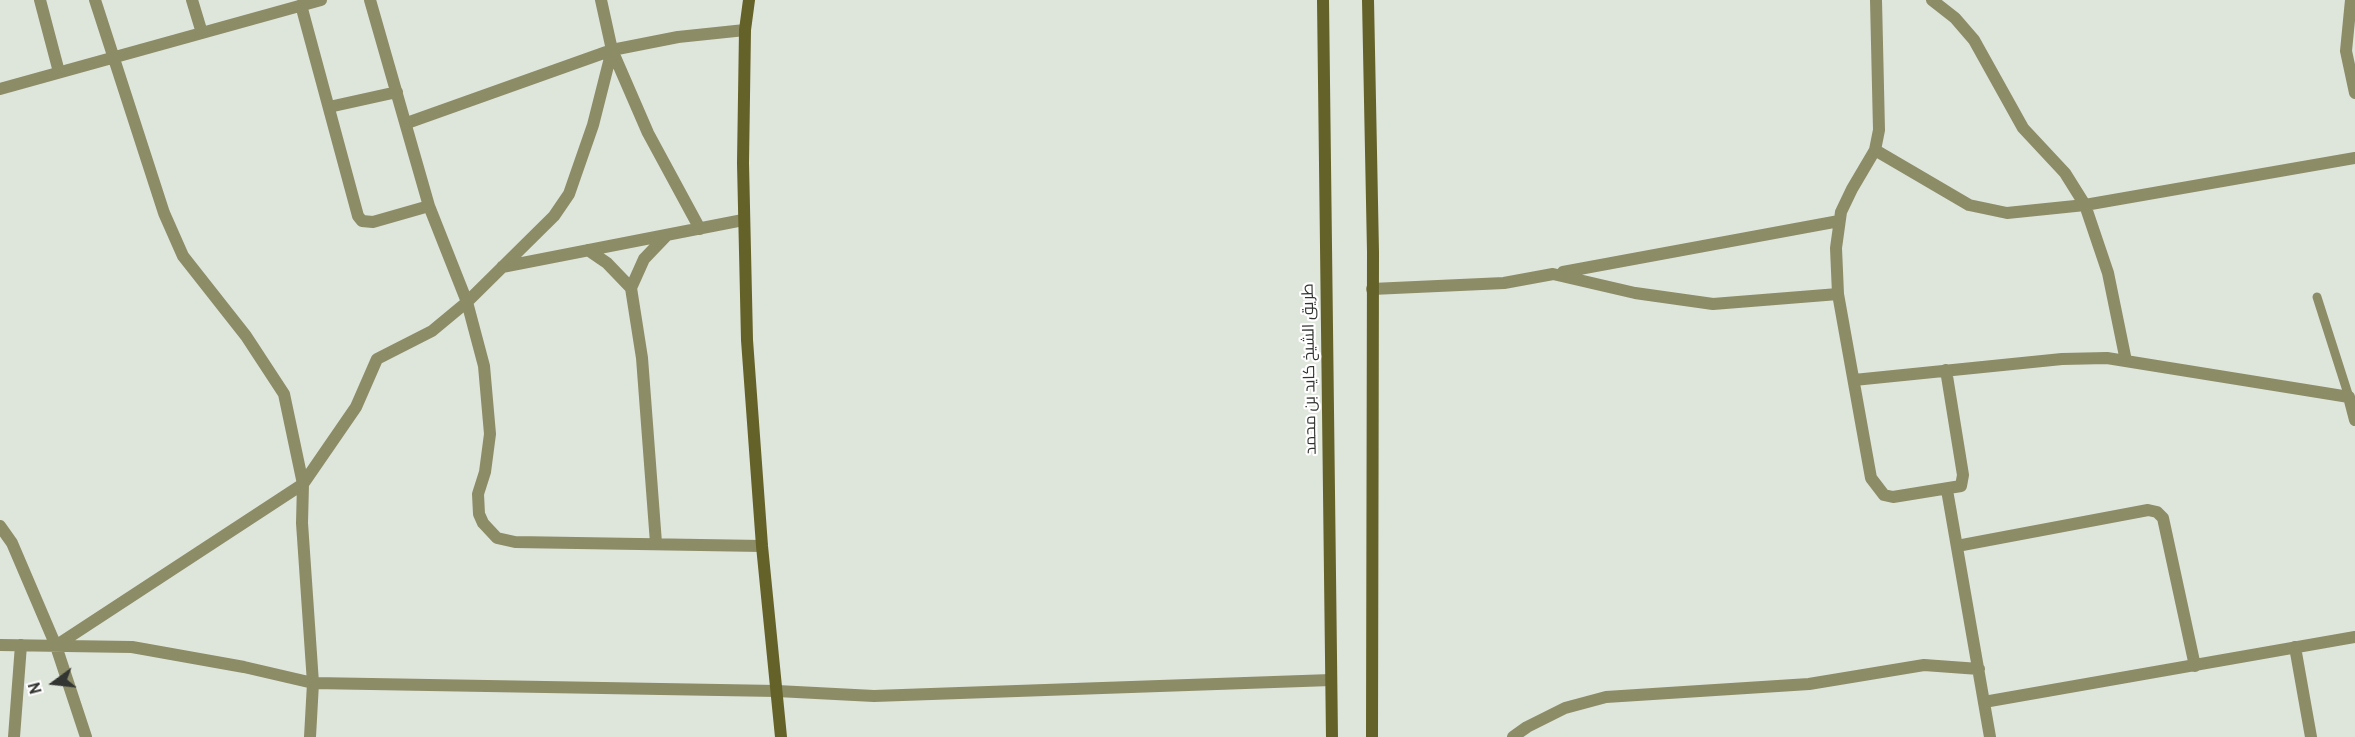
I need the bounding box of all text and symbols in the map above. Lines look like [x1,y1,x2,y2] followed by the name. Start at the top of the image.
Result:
[1300,283,1322,455] street label: طريق الشيخ كايد بن محمد
[24,653,84,713] north arrow
[25,680,48,696] text: N

